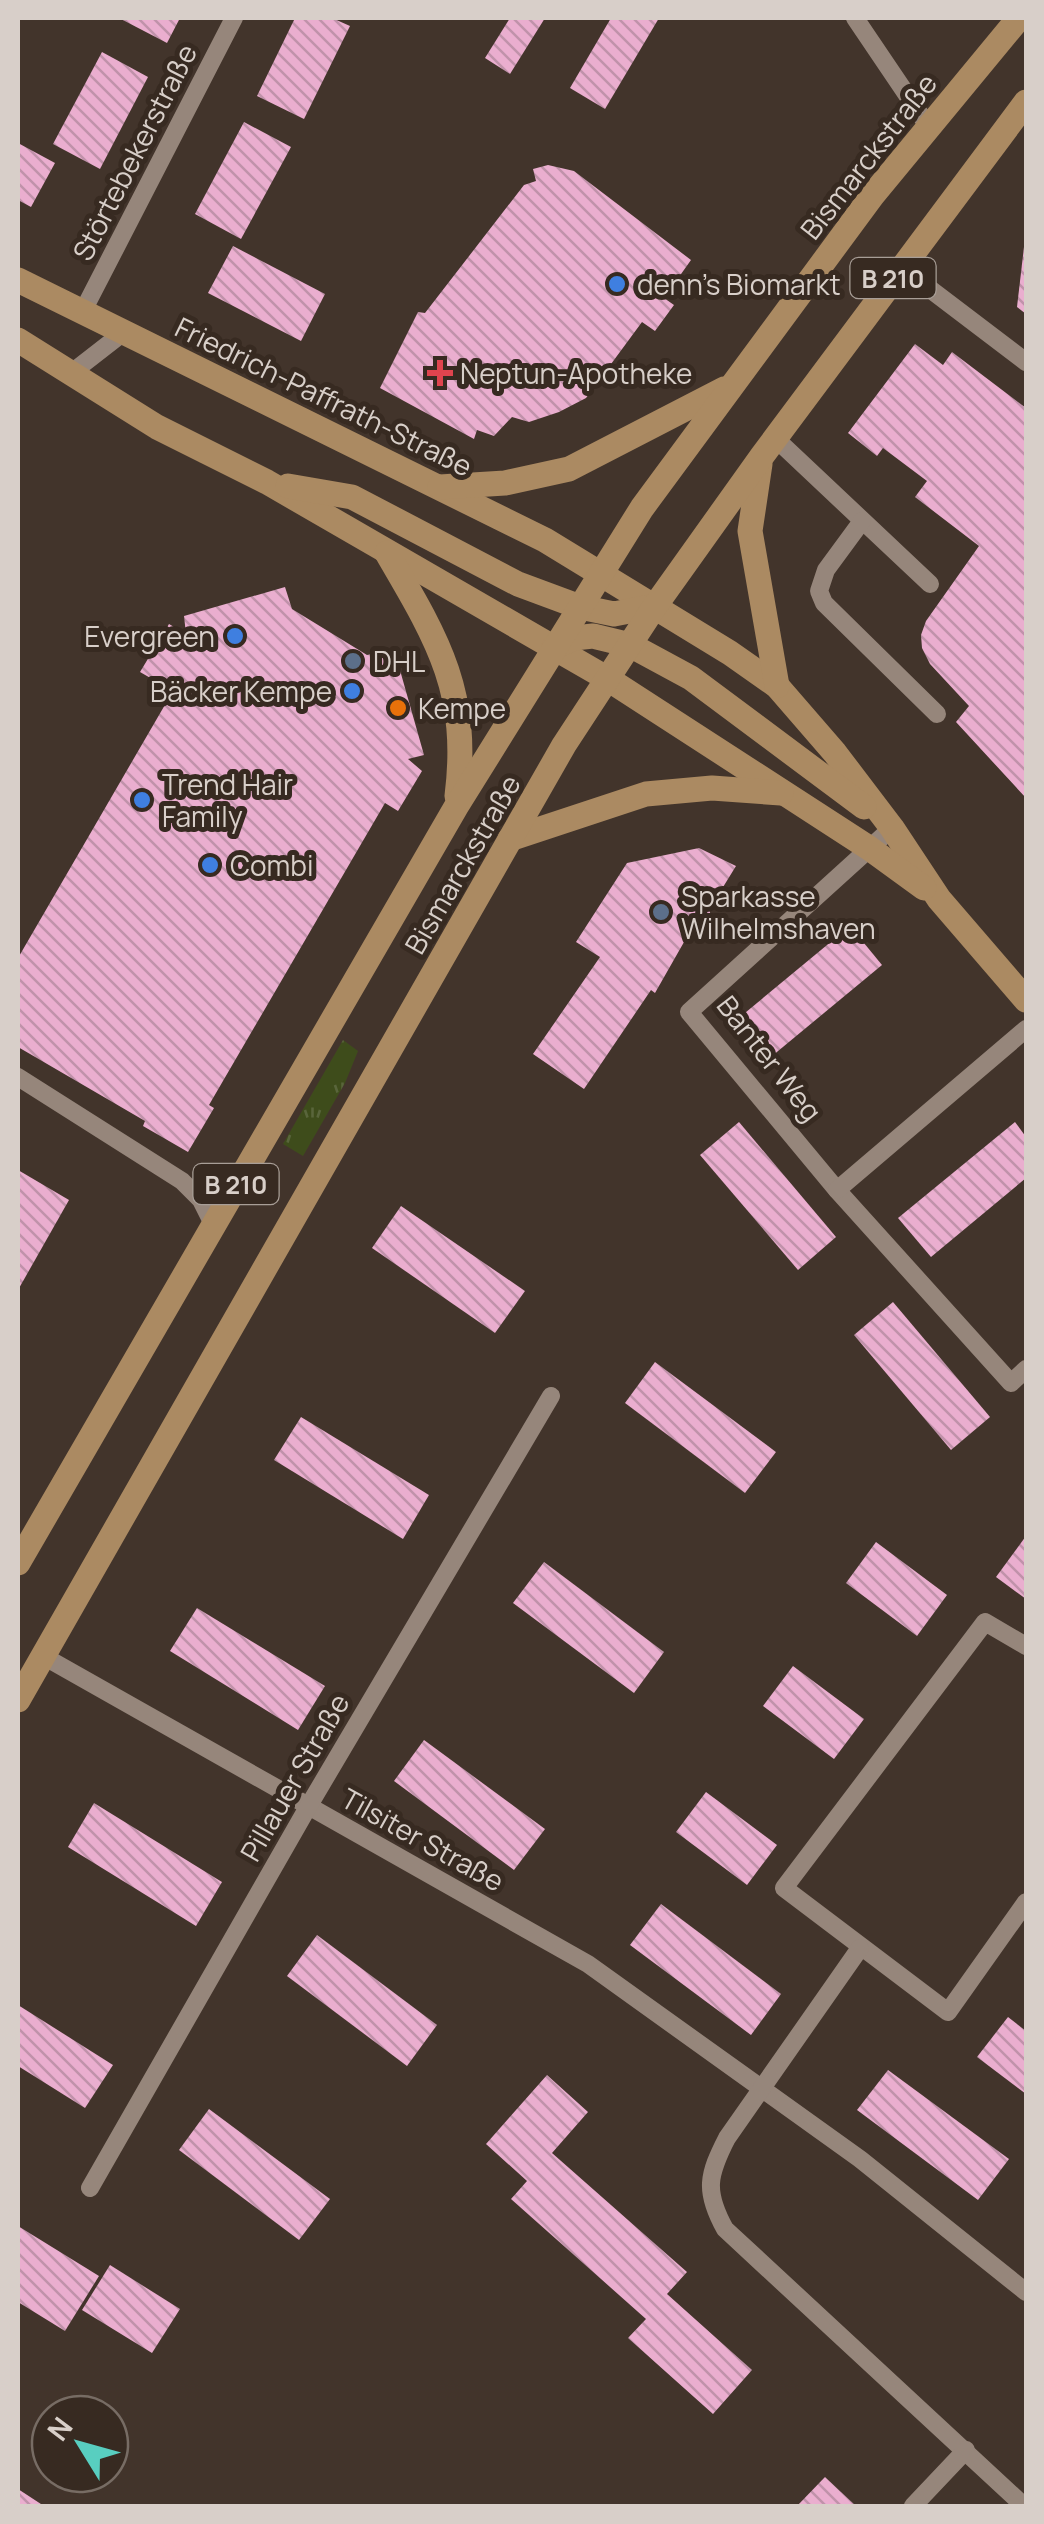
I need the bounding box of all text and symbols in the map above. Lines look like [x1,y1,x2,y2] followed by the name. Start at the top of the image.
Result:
[63,37,205,267] street label: Störtebekerstraße
[791,65,945,247] street label: Bismarckstraße
[850,258,936,298] road number: B 210
[637,265,841,303] place label: denn's Biomarkt
[606,273,628,295] marker: denn's Biomarkt
[169,307,479,485] street label: Friedrich-Paffrath-Straße
[460,354,692,392] place label: Neptun-Apotheke
[429,362,451,384] marker: Neptun-Apotheke
[84,617,215,655] place label: Evergreen
[224,625,246,647] marker: Evergreen
[373,642,425,680] place label: DHL
[342,650,364,672] marker: DHL
[150,672,332,710] place label: Bäcker Kempe
[341,680,363,702] marker: Bäcker Kempe
[418,689,506,727] place label: Kempe
[387,697,409,719] marker: Kempe
[162,765,293,835] place label: Trend Hair Family
[395,768,529,960] street label: Bismarckstraße
[131,789,153,811] marker: Trend Hair Family
[230,846,313,884] place label: Combi
[199,854,221,876] marker: Combi
[681,877,876,947] place label: Sparkasse Wilhelmshaven
[650,901,672,923] marker: Sparkasse Wilhelmshaven
[709,987,831,1129] street label: Banter Weg
[194,1164,278,1204] road number: B 210
[231,1686,357,1868] street label: Pillauer Straße
[335,1779,511,1899] street label: Tilsiter Straße
[30,2394,130,2494] north arrow
[38,2409,80,2448] text: N

